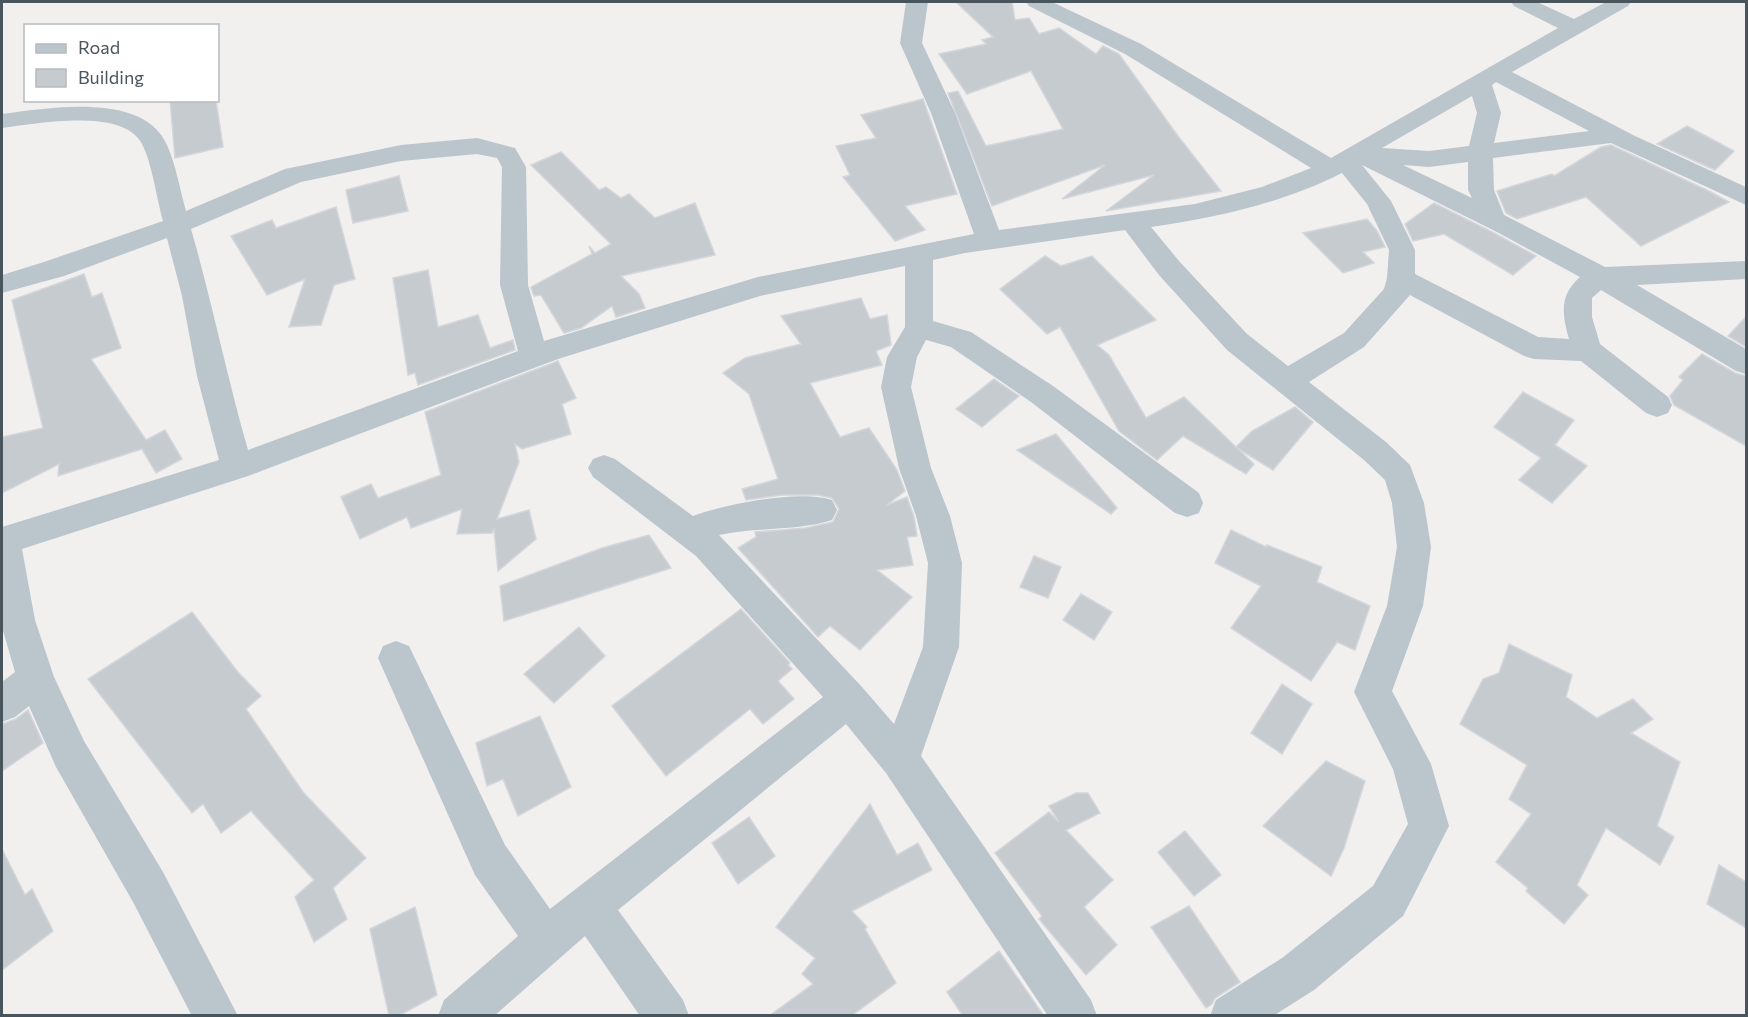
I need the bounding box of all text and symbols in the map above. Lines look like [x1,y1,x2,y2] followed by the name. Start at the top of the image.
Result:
[24,24,219,102] legend
[78,36,120,58] text: Road
[78,66,144,88] text: Building

